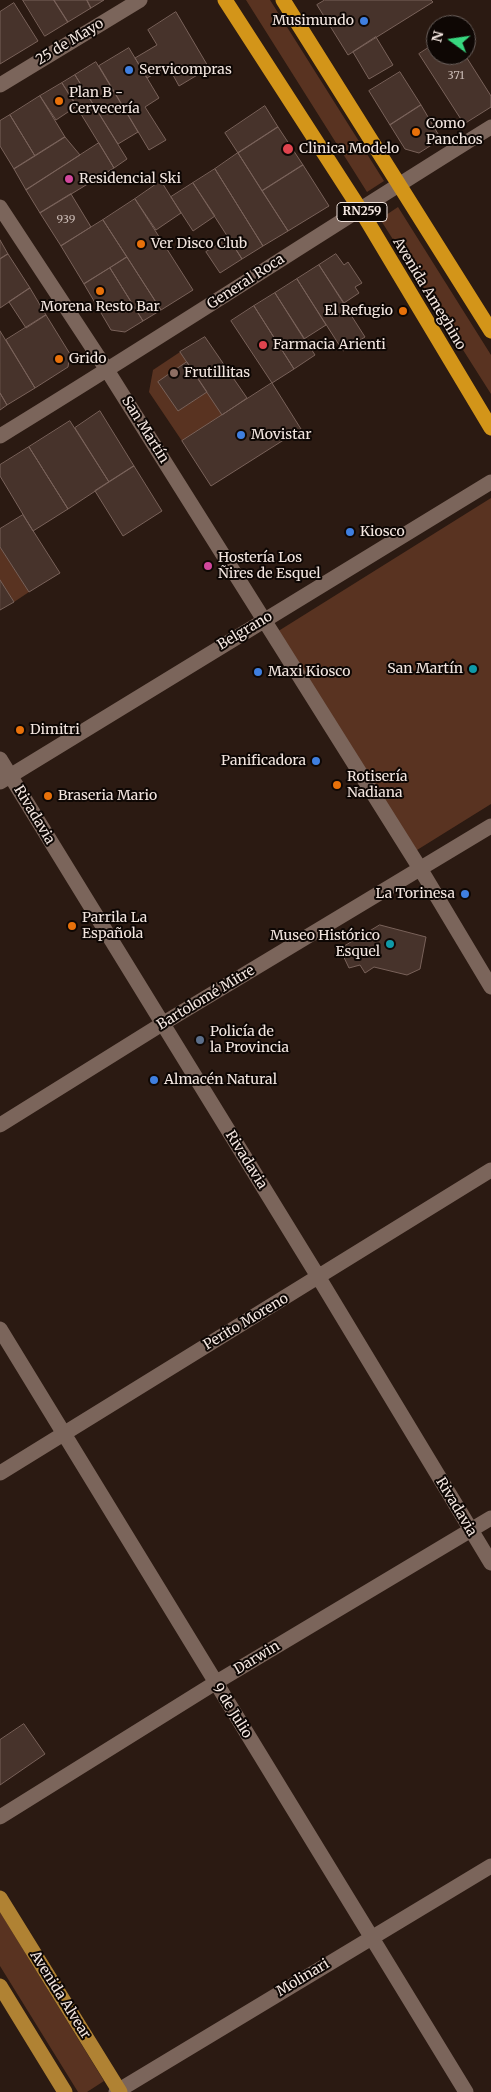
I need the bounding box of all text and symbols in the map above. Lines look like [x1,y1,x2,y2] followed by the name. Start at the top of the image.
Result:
[272,13,354,29] place label: Musimundo
[33,15,107,69] street label: 25 de Mayo
[358,15,370,27] marker: Musimundo
[426,15,476,65] north arrow
[427,29,447,44] text: N
[139,62,232,78] place label: Servicompras
[123,64,135,76] marker: Servicompras
[448,69,464,83] house number: 371
[69,85,140,118] place label: Plan B - Cervecería
[53,95,65,107] marker: Plan B - Cervecería
[426,116,483,148] place label: Como Panchos
[410,126,422,138] marker: Como Panchos
[299,141,399,157] place label: Clinica Modelo
[281,142,295,156] marker: Clinica Modelo
[79,171,181,187] place label: Residencial Ski
[63,173,75,185] marker: Residencial Ski
[337,202,387,222] road number: RN259
[57,213,75,227] house number: 939
[389,235,469,353] street label: Avenida Ameghino
[151,236,247,252] place label: Ver Disco Club
[135,238,147,250] marker: Ver Disco Club
[204,251,288,313] street label: General Roca
[94,285,106,297] marker: Morena Resto Bar
[40,299,160,315] place label: Morena Resto Bar
[324,303,393,319] place label: El Refugio
[397,305,409,317] marker: El Refugio
[273,337,386,353] place label: Farmacia Arienti
[257,339,269,351] marker: Farmacia Arienti
[69,351,106,367] place label: Grido
[53,353,65,365] marker: Grido
[184,365,250,381] place label: Frutillitas
[168,367,180,379] marker: Frutillitas
[118,393,172,467] street label: San Martín
[251,427,312,443] place label: Movistar
[235,429,247,441] marker: Movistar
[360,524,405,540] place label: Kiosco
[344,526,356,538] marker: Kiosco
[218,550,321,582] place label: Hostería Los Ñires de Esquel
[202,560,214,572] marker: Hostería Los Ñires de Esquel
[215,608,275,654] street label: Belgrano
[387,661,463,677] place label: San Martín
[467,663,479,675] marker: San Martín
[268,664,350,680] place label: Maxi Kiosco
[252,666,264,678] marker: Maxi Kiosco
[30,722,80,738] place label: Dimitri
[14,724,26,736] marker: Dimitri
[221,753,306,769] place label: Panificadora
[310,755,322,767] marker: Panificadora
[347,769,407,802] place label: Rotisería Nadiana
[331,779,343,791] marker: Rotisería Nadiana
[10,783,58,847] street label: Rivadavia
[58,788,157,804] place label: Braseria Mario
[42,790,54,802] marker: Braseria Mario
[376,886,455,902] place label: La Torinesa
[459,888,471,900] marker: La Torinesa
[82,910,147,942] place label: Parrila La Española
[66,920,78,932] marker: Parrila La Española
[270,928,380,960] place label: Museo Histórico Esquel
[384,938,396,950] marker: Museo Histórico Esquel
[154,962,258,1034] street label: Bartolomé Mitre
[210,1024,289,1056] place label: Policía de la Provincia
[194,1034,206,1046] marker: Policía de la Provincia
[164,1072,277,1088] place label: Almacén Natural
[148,1074,160,1086] marker: Almacén Natural
[222,1128,270,1192] street label: Rivadavia
[201,1290,291,1354] street label: Perito Moreno
[432,1475,480,1539] street label: Rivadavia
[231,1638,283,1678] street label: Darwin
[209,1681,255,1741] street label: 9 de Julio
[26,1948,94,2042] street label: Avenida Alvear
[274,1956,332,2000] street label: Molinari

